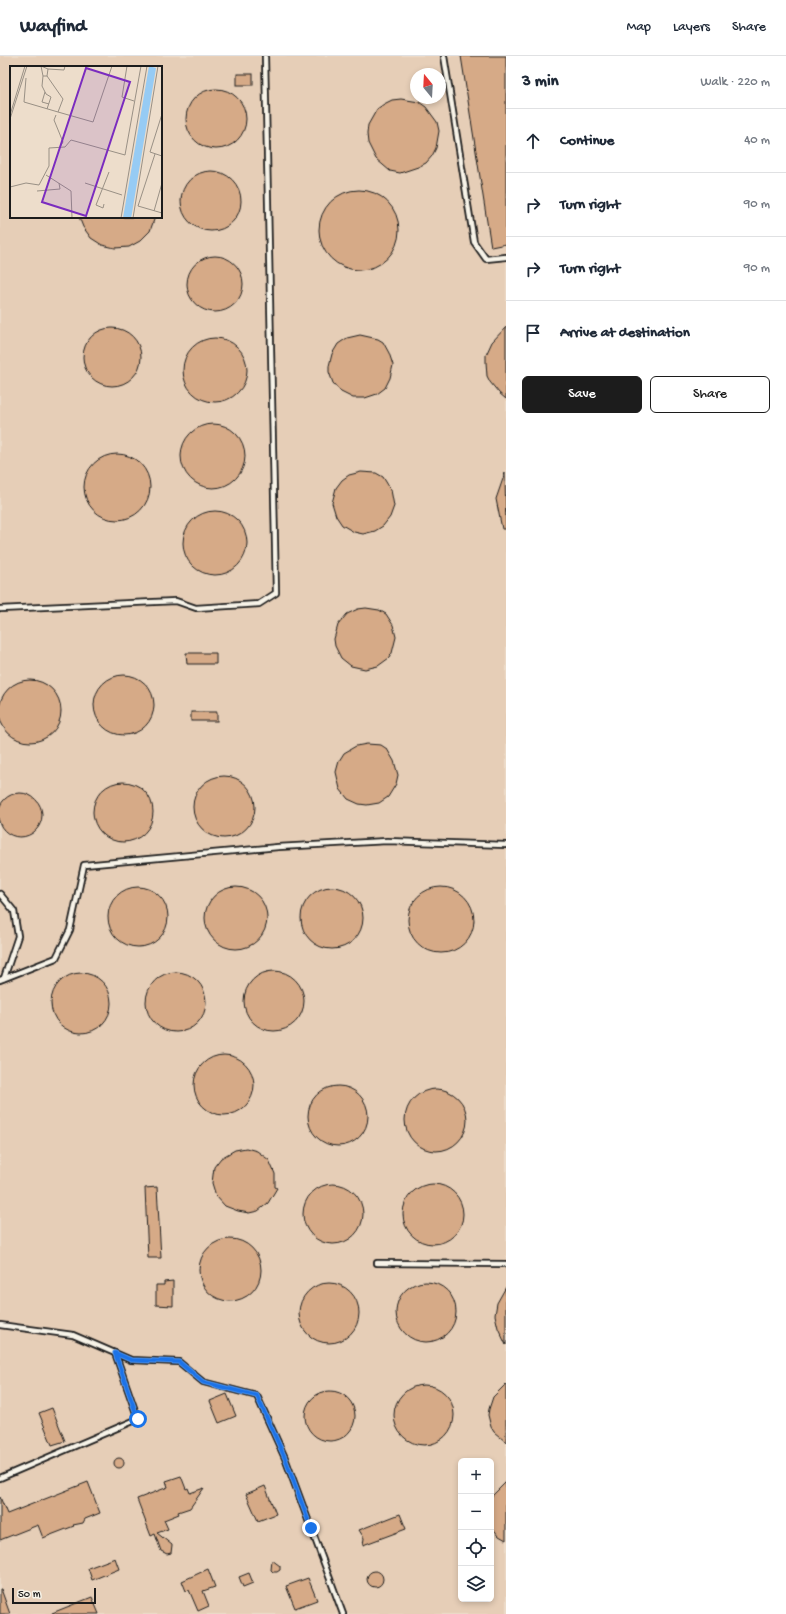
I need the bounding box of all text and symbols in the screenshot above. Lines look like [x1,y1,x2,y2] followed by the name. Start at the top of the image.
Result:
[20,16,86,39] text: Wayfind
[627,19,651,36] text: Map
[673,19,710,36] text: Layers
[732,19,766,36] text: Share
[10,66,162,218] inset map
[410,68,446,104] north arrow
[522,72,559,92] text: 3 min
[700,75,770,90] text: Walk · 220 m
[522,130,544,152] icon: ahead
[560,132,614,150] text: Continue
[744,133,770,148] text: 40 m
[522,194,544,216] icon: right
[560,196,620,214] text: Turn right
[744,197,770,212] text: 90 m
[522,258,544,280] icon: right
[560,260,620,278] text: Turn right
[744,261,770,276] text: 90 m
[522,322,544,344] icon: arrive
[560,324,690,342] text: Arrive at destination
[522,376,642,413] button: Save
[650,376,770,413] button: Share
[129,1410,147,1428] route start
[458,1458,494,1602] map controls
[458,1458,494,1494] button: +
[458,1494,494,1530] button: −
[302,1519,320,1537] route end
[458,1530,494,1566] button: locate
[458,1566,494,1602] button: layers
[12,1586,96,1605] scale bar
[18,1589,40,1601] text: 50 m

